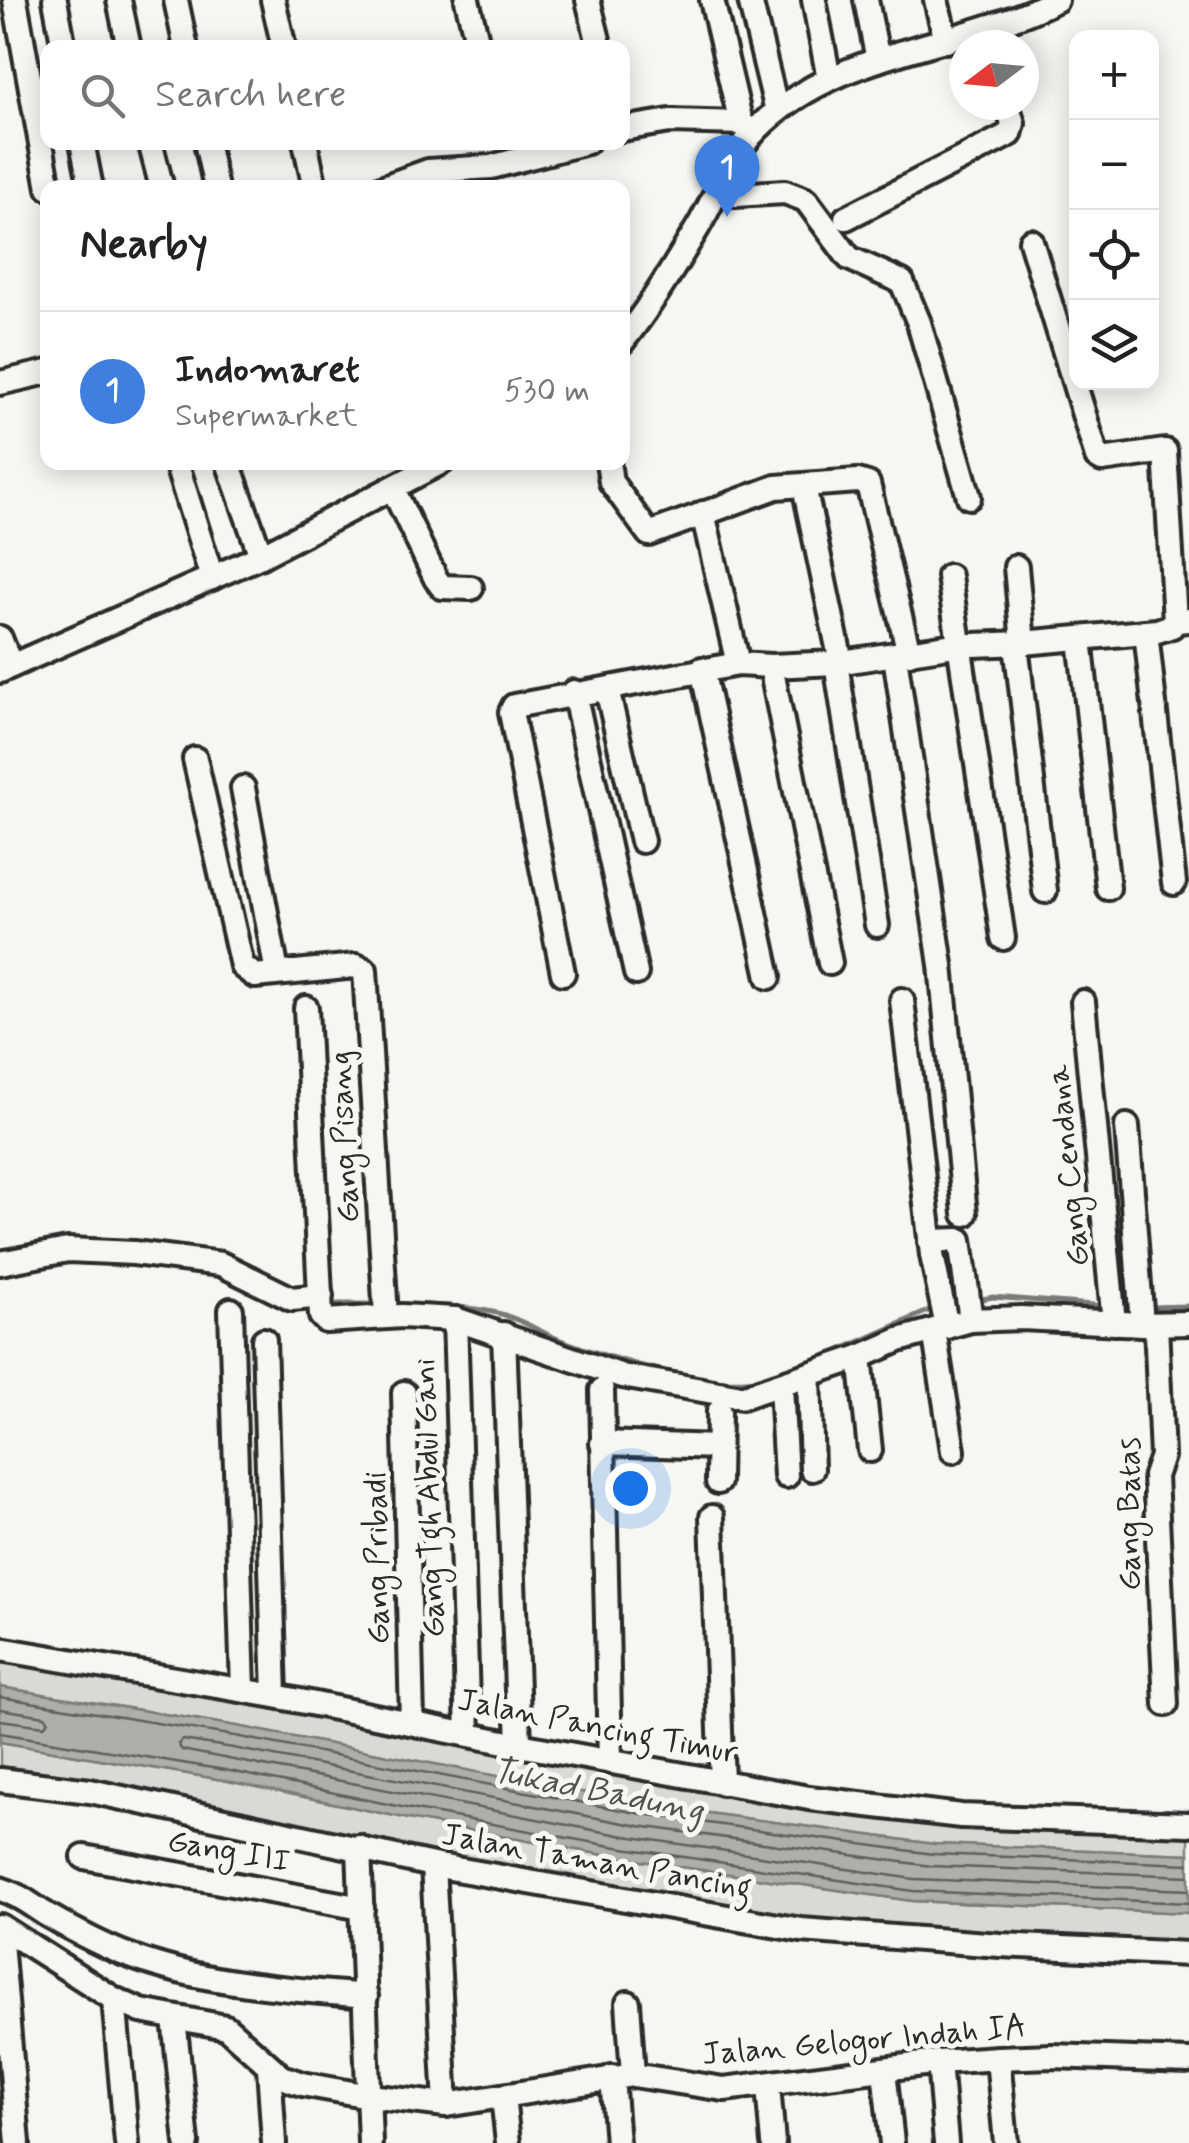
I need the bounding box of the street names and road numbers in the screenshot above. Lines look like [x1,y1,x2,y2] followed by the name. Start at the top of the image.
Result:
[320,1050,372,1224] street label: Gang Pisang
[1037,1062,1102,1269] street label: Gang Cendana
[404,1357,459,1638] street label: Gang Tgh Abdul Gani
[1109,1437,1153,1591] street label: Gang Batas
[355,1471,403,1645] street label: Gang Pribadi
[454,1679,742,1778] street label: Jalan Pancing Timur
[438,1814,755,1913] street label: Jalan Taman Pancing
[164,1821,293,1885] street label: Gang III
[700,2006,1028,2078] street label: Jalan Gelogor Indah IA

